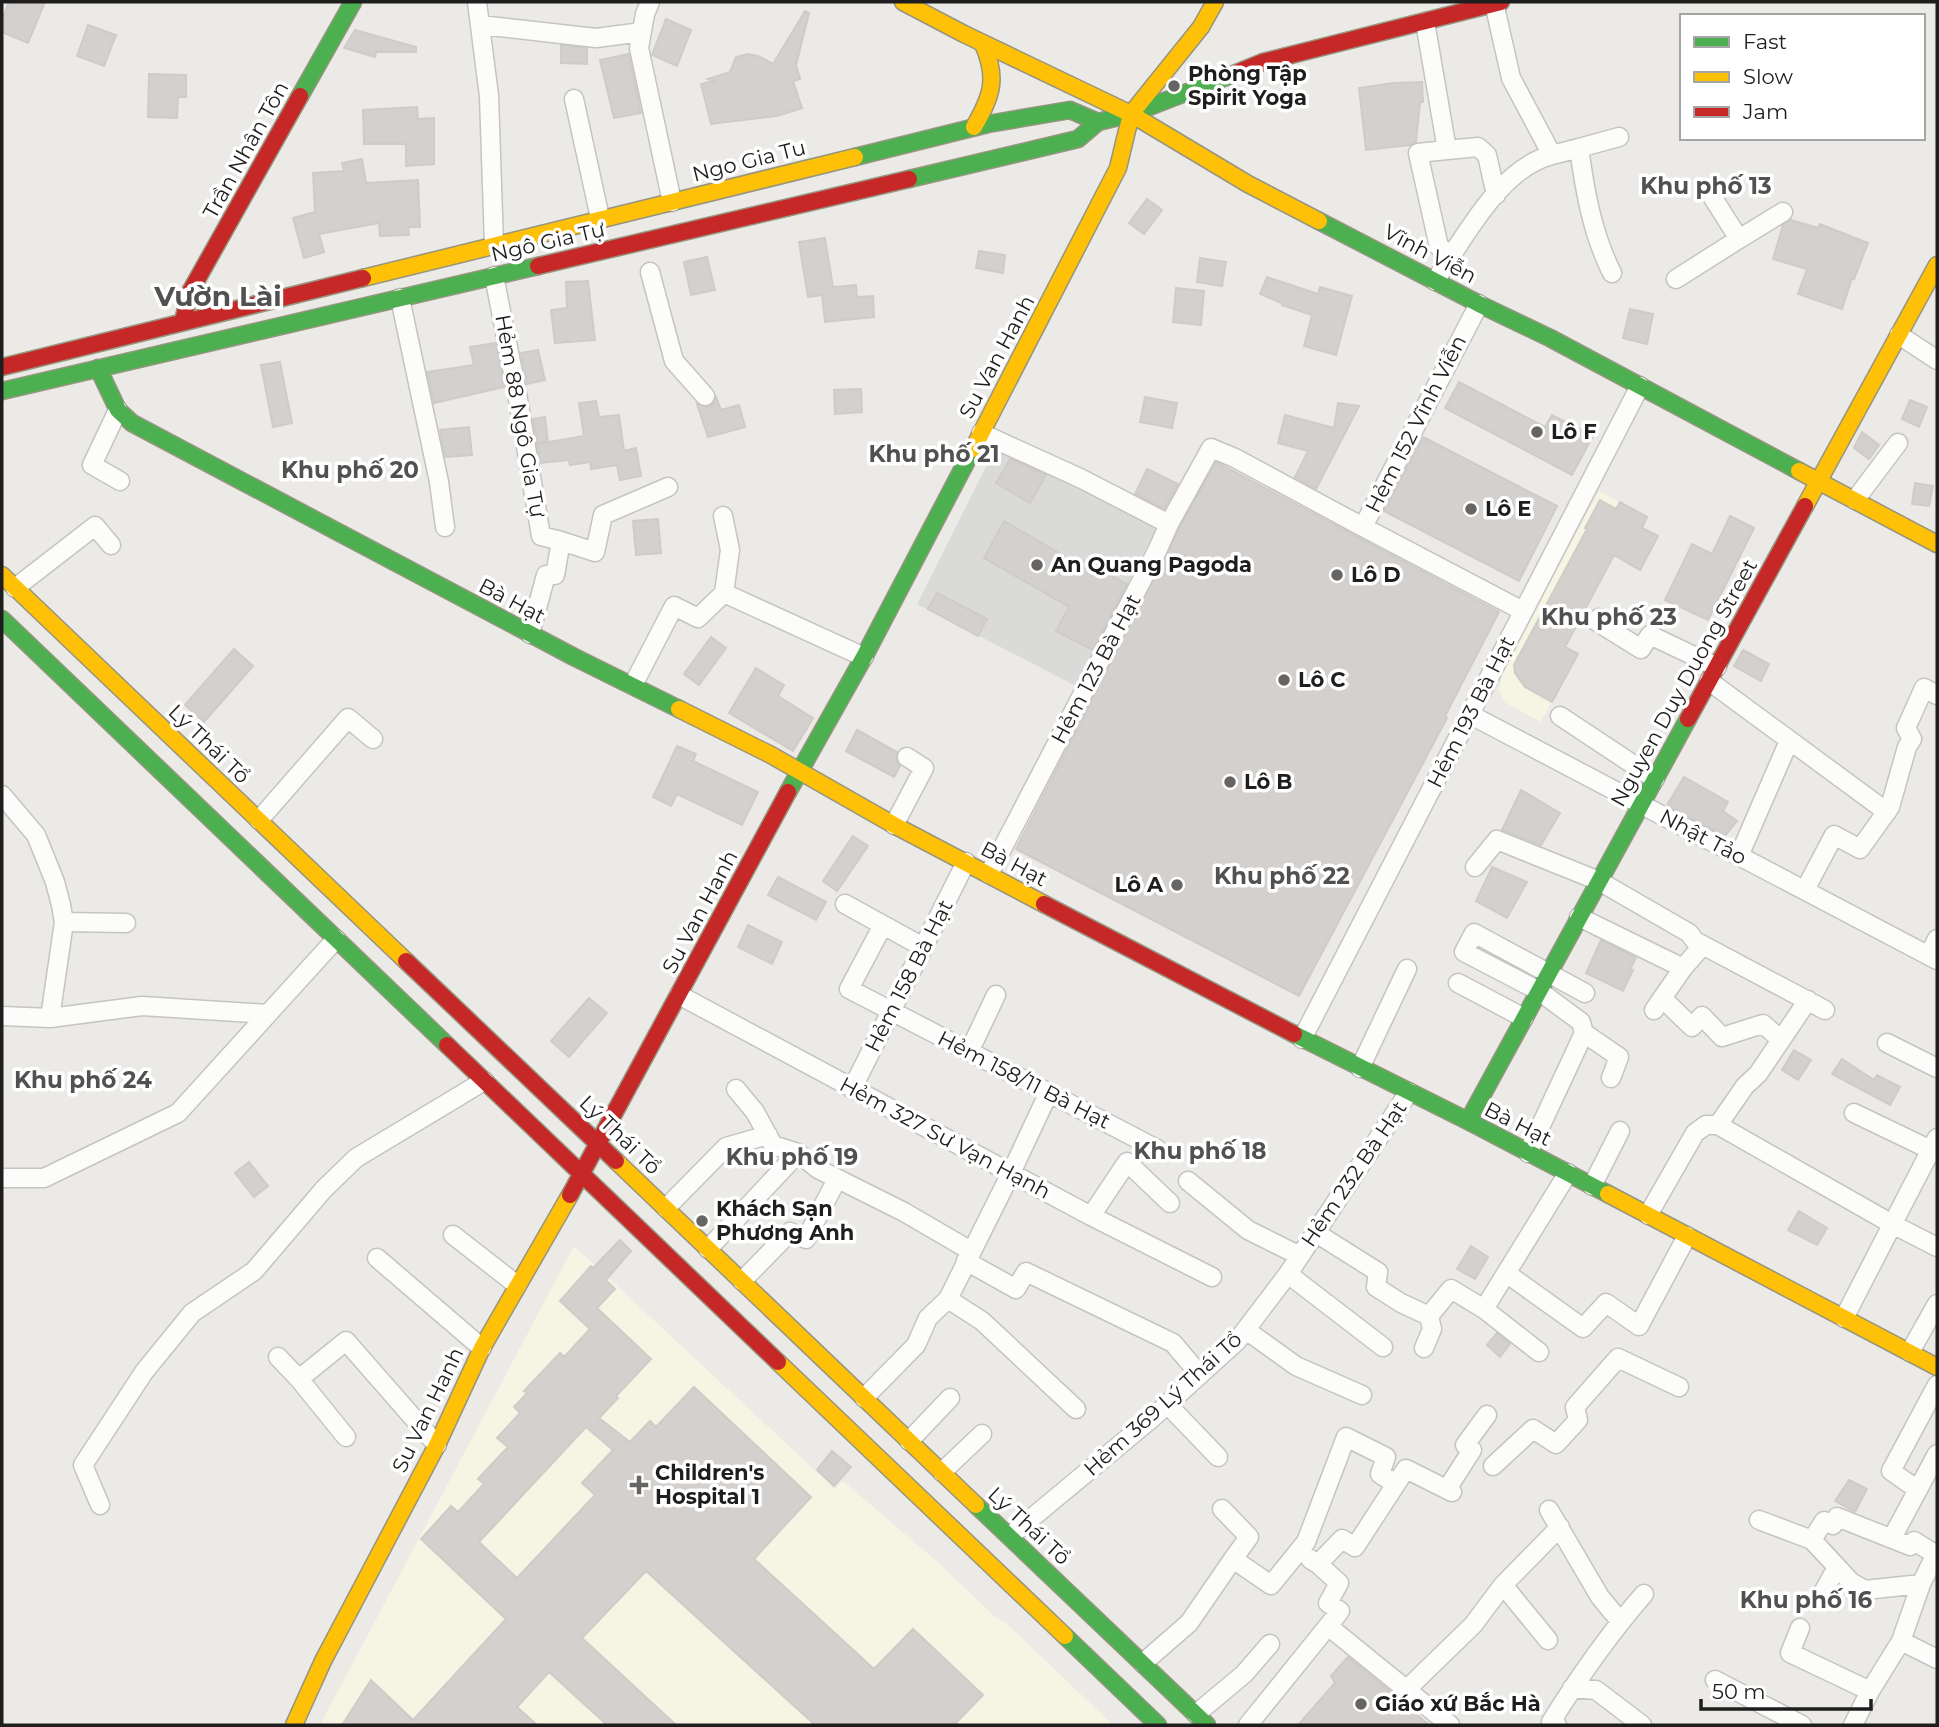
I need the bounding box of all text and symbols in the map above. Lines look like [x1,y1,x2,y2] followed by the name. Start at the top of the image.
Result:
[1680,14,1925,140] legend
[1743,29,1787,54] text: Fast
[1188,61,1307,110] place label: Phòng Tập Spirit Yoga
[1743,64,1793,89] text: Slow
[198,77,294,223] street label: Trần Nhân Tôn
[1166,78,1182,94] marker: Phòng Tập Spirit Yoga
[1742,99,1788,124] text: Jam
[690,134,808,187] street label: Ngo Gia Tu
[1640,172,1772,200] district label: Khu phố 13
[489,216,607,267] street label: Ngô Gia Tự
[1380,219,1481,288] street label: Vĩnh Viễn
[153,279,282,313] district label: Vườn Lài
[954,291,1040,423] street label: Su Van Hanh
[490,312,551,519] street label: Hẻm 88 Ngô Gia Tự
[1360,331,1471,517] street label: Hẻm 152 Vĩnh Viễn
[1551,419,1597,444] place label: Lô F
[1529,424,1545,440] marker: Lô F
[868,440,1000,468] district label: Khu phố 21
[281,456,419,484] district label: Khu phố 20
[1485,496,1531,521] place label: Lô E
[1463,501,1479,517] marker: Lô E
[1050,552,1252,577] place label: An Quang Pagoda
[1605,555,1762,811] street label: Nguyen Duy Duong Street
[1029,557,1045,573] marker: An Quang Pagoda
[1351,562,1401,587] place label: Lô D
[1329,567,1345,583] marker: Lô D
[475,573,550,628] street label: Bà Hạt
[1046,590,1146,748] street label: Hẻm 123 Bà Hạt
[1541,603,1677,631] district label: Khu phố 23
[1422,632,1520,792] street label: Hẻm 193 Bà Hạt
[1298,667,1346,692] place label: Lô C
[1276,672,1292,688] marker: Lô C
[164,699,255,788] street label: Lý Thái Tổ
[1244,769,1292,794] place label: Lô B
[1222,774,1238,790] marker: Lô B
[1656,803,1751,870] street label: Nhật Tảo
[977,836,1052,891] street label: Bà Hạt
[657,846,743,978] street label: Su Van Hanh
[1214,862,1350,890] district label: Khu phố 22
[1115,872,1164,897] place label: Lô A
[1169,877,1185,893] marker: Lô A
[859,895,958,1056] street label: Hẻm 158 Bà Hạt
[934,1025,1115,1134] street label: Hẻm 158/11 Bà Hạt
[14,1066,152,1094] district label: Khu phố 24
[836,1071,1055,1204] street label: Hẻm 327 Sư Vạn Hạnh
[575,1090,666,1179] street label: Lý Thái Tổ
[1296,1096,1412,1251] street label: Hẻm 232 Bà Hạt
[1481,1096,1556,1151] street label: Bà Hạt
[1134,1137,1266,1165] district label: Khu phố 18
[726,1143,858,1171] district label: Khu phố 19
[716,1196,854,1245] place label: Khách Sạn Phương Anh
[694,1213,710,1229] marker: Khách Sạn Phương Anh
[1079,1326,1247,1481] street label: Hẻm 369 Lý Thái Tổ
[387,1343,469,1476] street label: Su Van Hanh
[655,1460,765,1509] place label: Children's Hospital 1
[629,1475,649,1495] marker: Children's Hospital 1
[983,1481,1076,1570] street label: Lý Thái Tổ
[1740,1586,1873,1614] district label: Khu phố 16
[1701,1668,1871,1712] scale bar
[1712,1679,1766,1704] text: 50 m
[1375,1691,1541,1716] place label: Giáo xứ Bắc Hà
[1353,1696,1369,1712] marker: Giáo xứ Bắc Hà

